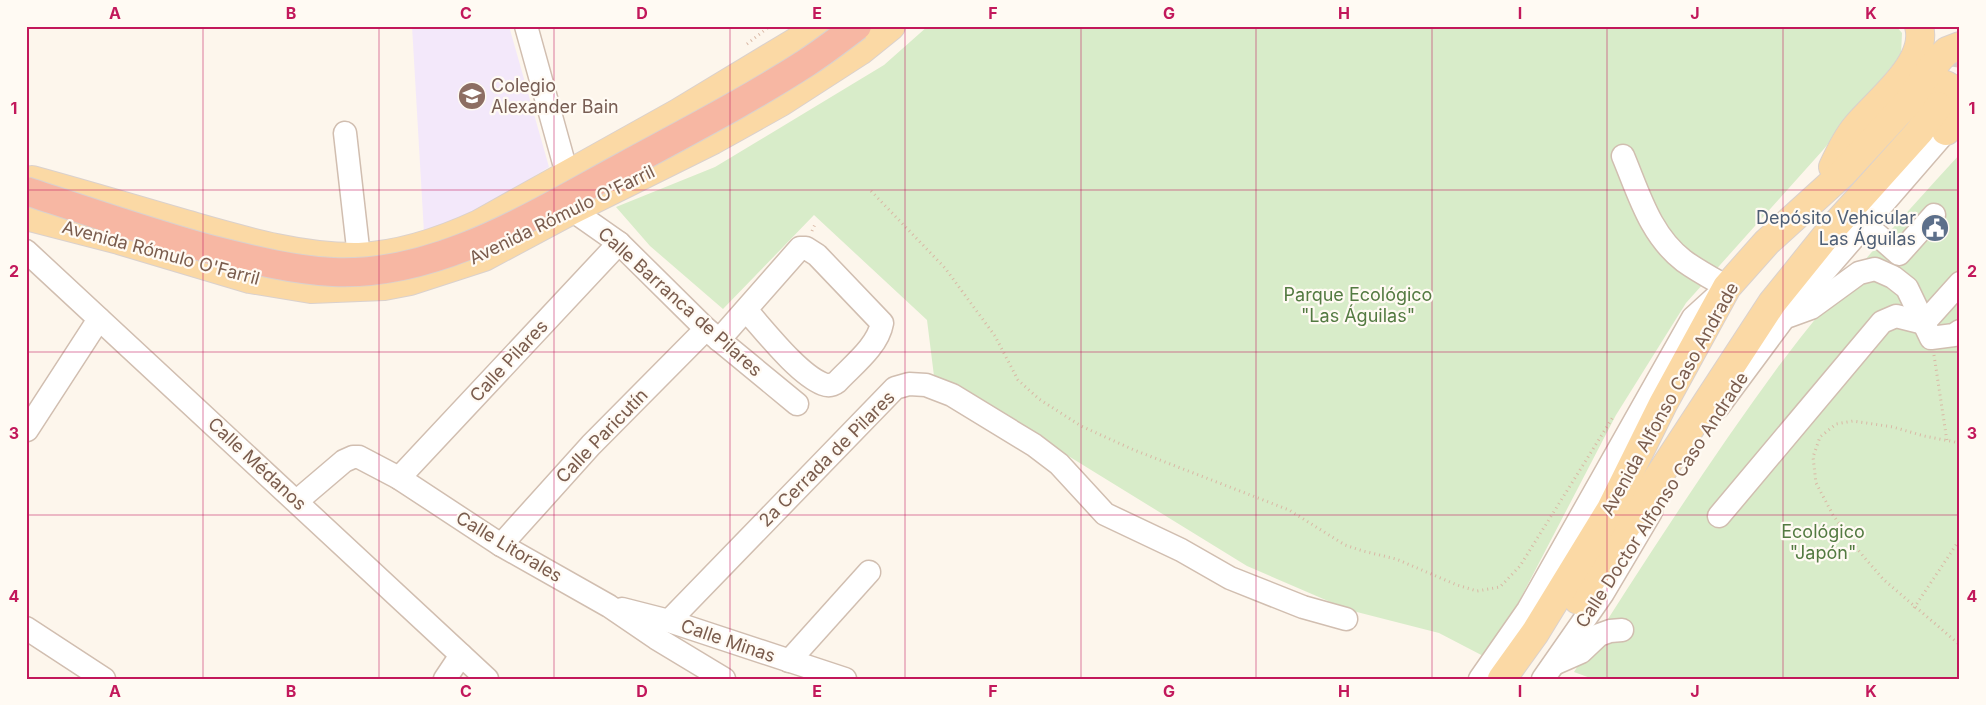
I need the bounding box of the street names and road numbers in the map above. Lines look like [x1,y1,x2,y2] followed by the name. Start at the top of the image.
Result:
[466,160,658,269] street label: Avenida Rómulo O'Farril
[60,216,262,289] street label: Avenida Rómulo O'Farril
[594,223,767,381] street label: Calle Barranca de Pilares
[1597,278,1743,519] street label: Avenida Alfonso Caso Andrade
[465,315,552,406] street label: Calle Pilares
[1571,368,1752,632] street label: Calle Doctor Alfonso Caso Andrade
[552,384,652,487] street label: Calle Paricutín
[754,386,899,531] street label: 2a Cerrada de Pilares
[204,413,311,514] street label: Calle Médanos
[452,507,566,586] street label: Calle Litorales
[678,615,778,666] street label: Calle Minas

